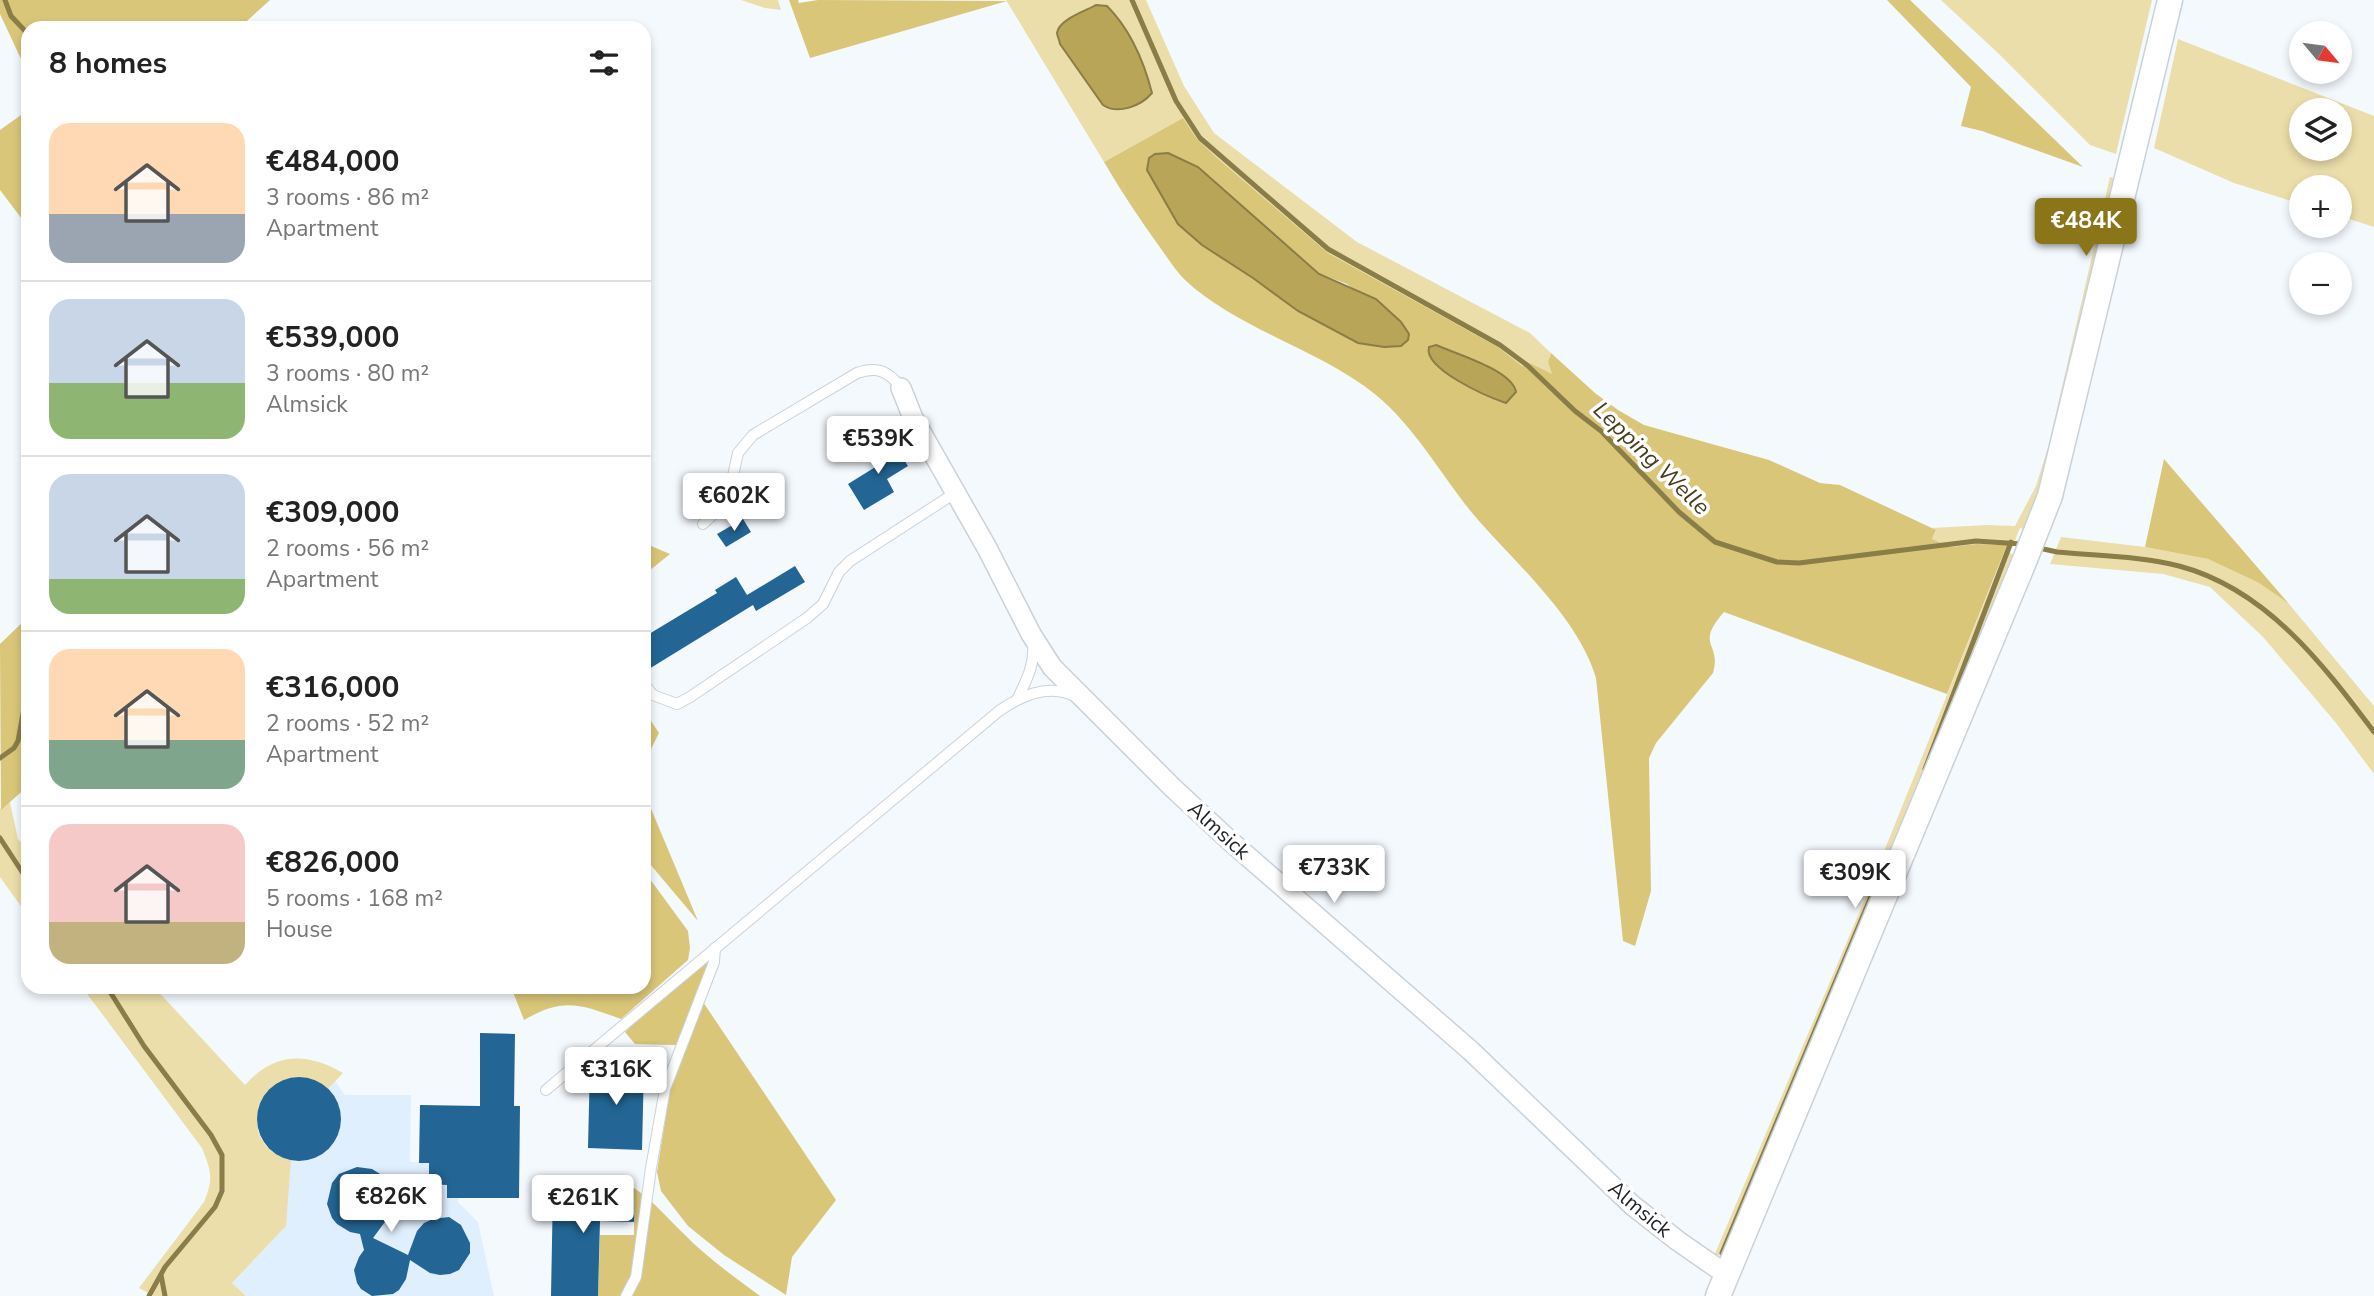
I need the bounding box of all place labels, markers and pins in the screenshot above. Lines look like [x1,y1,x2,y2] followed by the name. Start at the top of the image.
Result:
[2037,198,2135,258] pin: €484K
[829,416,927,476] pin: €539K
[685,474,783,533] pin: €602K
[1285,846,1383,905] pin: €733K
[1806,850,1904,910] pin: €309K
[567,1048,665,1107] pin: €316K
[342,1174,440,1234] pin: €826K
[534,1176,632,1235] pin: €261K

